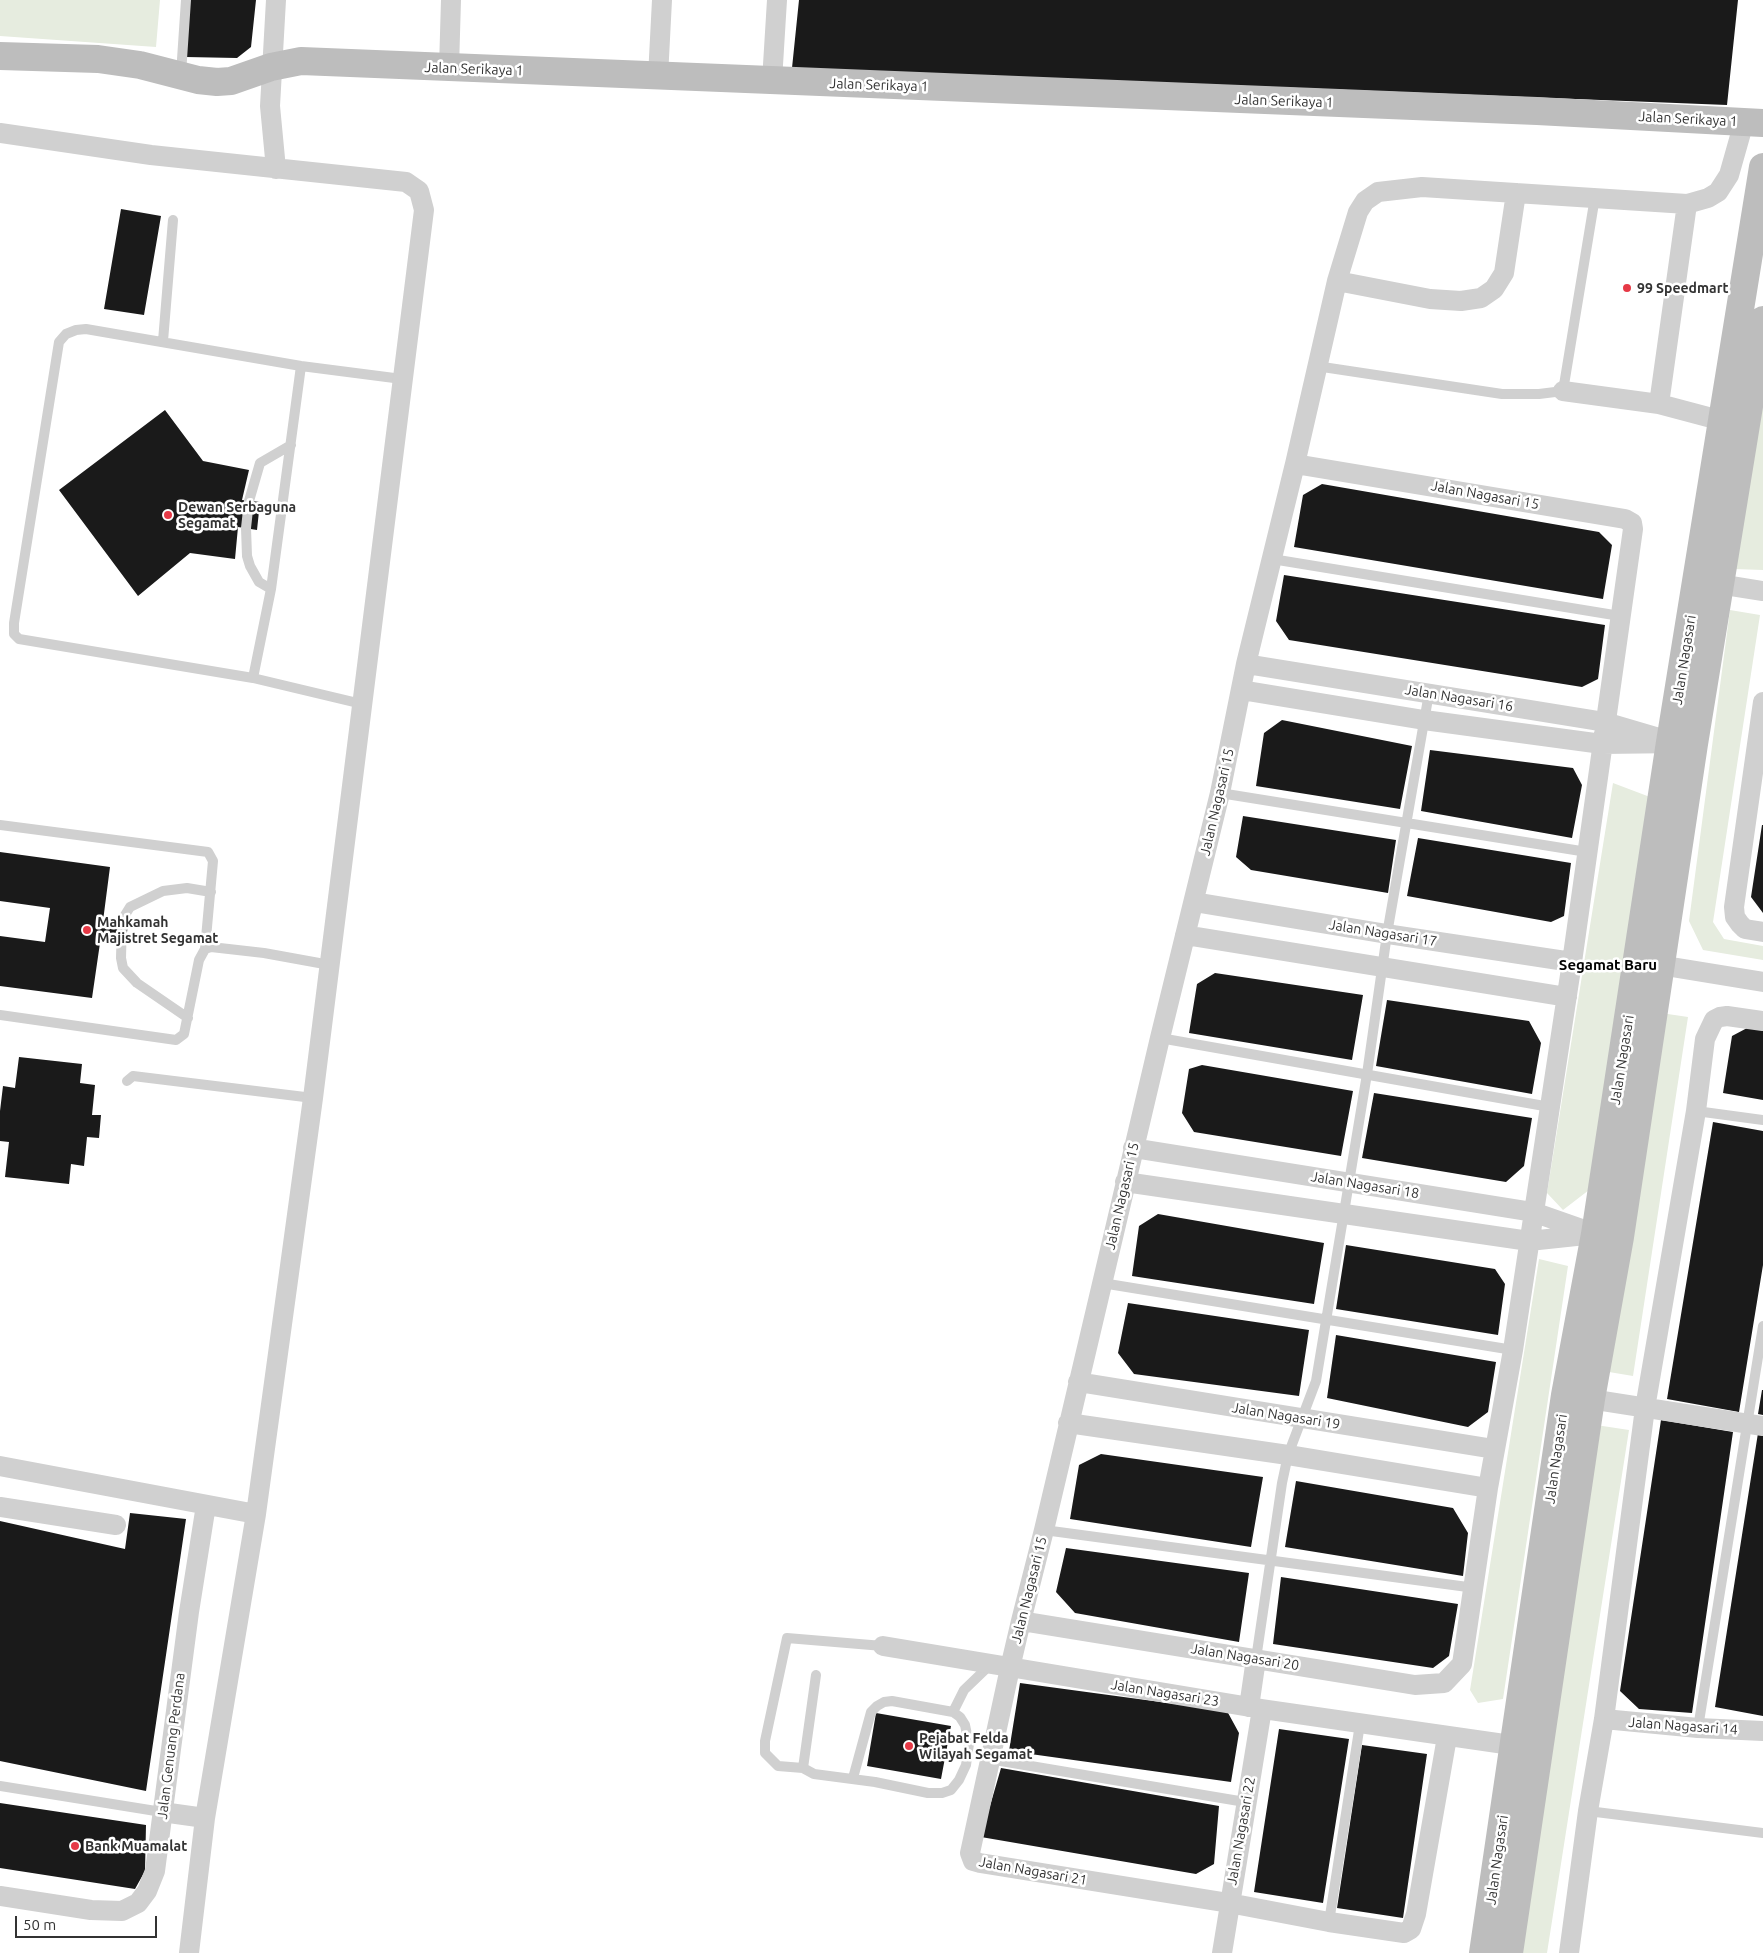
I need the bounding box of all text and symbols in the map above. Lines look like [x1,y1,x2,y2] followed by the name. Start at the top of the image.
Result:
[424,59,524,79] street label: Jalan Serikaya 1
[829,75,929,95] street label: Jalan Serikaya 1
[1234,91,1334,111] street label: Jalan Serikaya 1
[1638,108,1738,130] street label: Jalan Serikaya 1
[1637,280,1728,296] place label: 99 Speedmart
[1621,282,1633,294] marker: 99 Speedmart
[1430,477,1540,513] street label: Jalan Nagasari 15
[178,499,296,532] place label: Dewan Serbaguna Segamat
[162,509,174,521] marker: Dewan Serbaguna Segamat
[1669,614,1699,706] street label: Jalan Nagasari
[1404,681,1514,715] street label: Jalan Nagasari 16
[1196,747,1238,857] street label: Jalan Nagasari 15
[97,914,218,946] place label: Mahkamah Majistret Segamat
[1328,916,1438,950] street label: Jalan Nagasari 17
[81,924,93,936] marker: Mahkamah Majistret Segamat
[1559,956,1657,974] district label: Segamat Baru
[1607,1014,1637,1106] street label: Jalan Nagasari
[1101,1141,1143,1251] street label: Jalan Nagasari 15
[1310,1168,1420,1202] street label: Jalan Nagasari 18
[1231,1399,1341,1433] street label: Jalan Nagasari 19
[1541,1413,1571,1505] street label: Jalan Nagasari
[1008,1535,1050,1645] street label: Jalan Nagasari 15
[1190,1640,1300,1674] street label: Jalan Nagasari 20
[154,1672,188,1820] street label: Jalan Genuang Perdana
[1110,1676,1220,1710] street label: Jalan Nagasari 23
[1628,1714,1738,1738] street label: Jalan Nagasari 14
[919,1730,1033,1762] place label: Pejabat Felda Wilayah Segamat
[903,1740,915,1752] marker: Pejabat Felda Wilayah Segamat
[1223,1776,1259,1886] street label: Jalan Nagasari 22
[1482,1814,1512,1906] street label: Jalan Nagasari
[85,1838,187,1854] place label: Bank Muamalat
[69,1840,81,1852] marker: Bank Muamalat
[978,1853,1088,1889] street label: Jalan Nagasari 21
[18,1906,160,1938] scale bar
[23,1916,56,1933] text: 50 m

